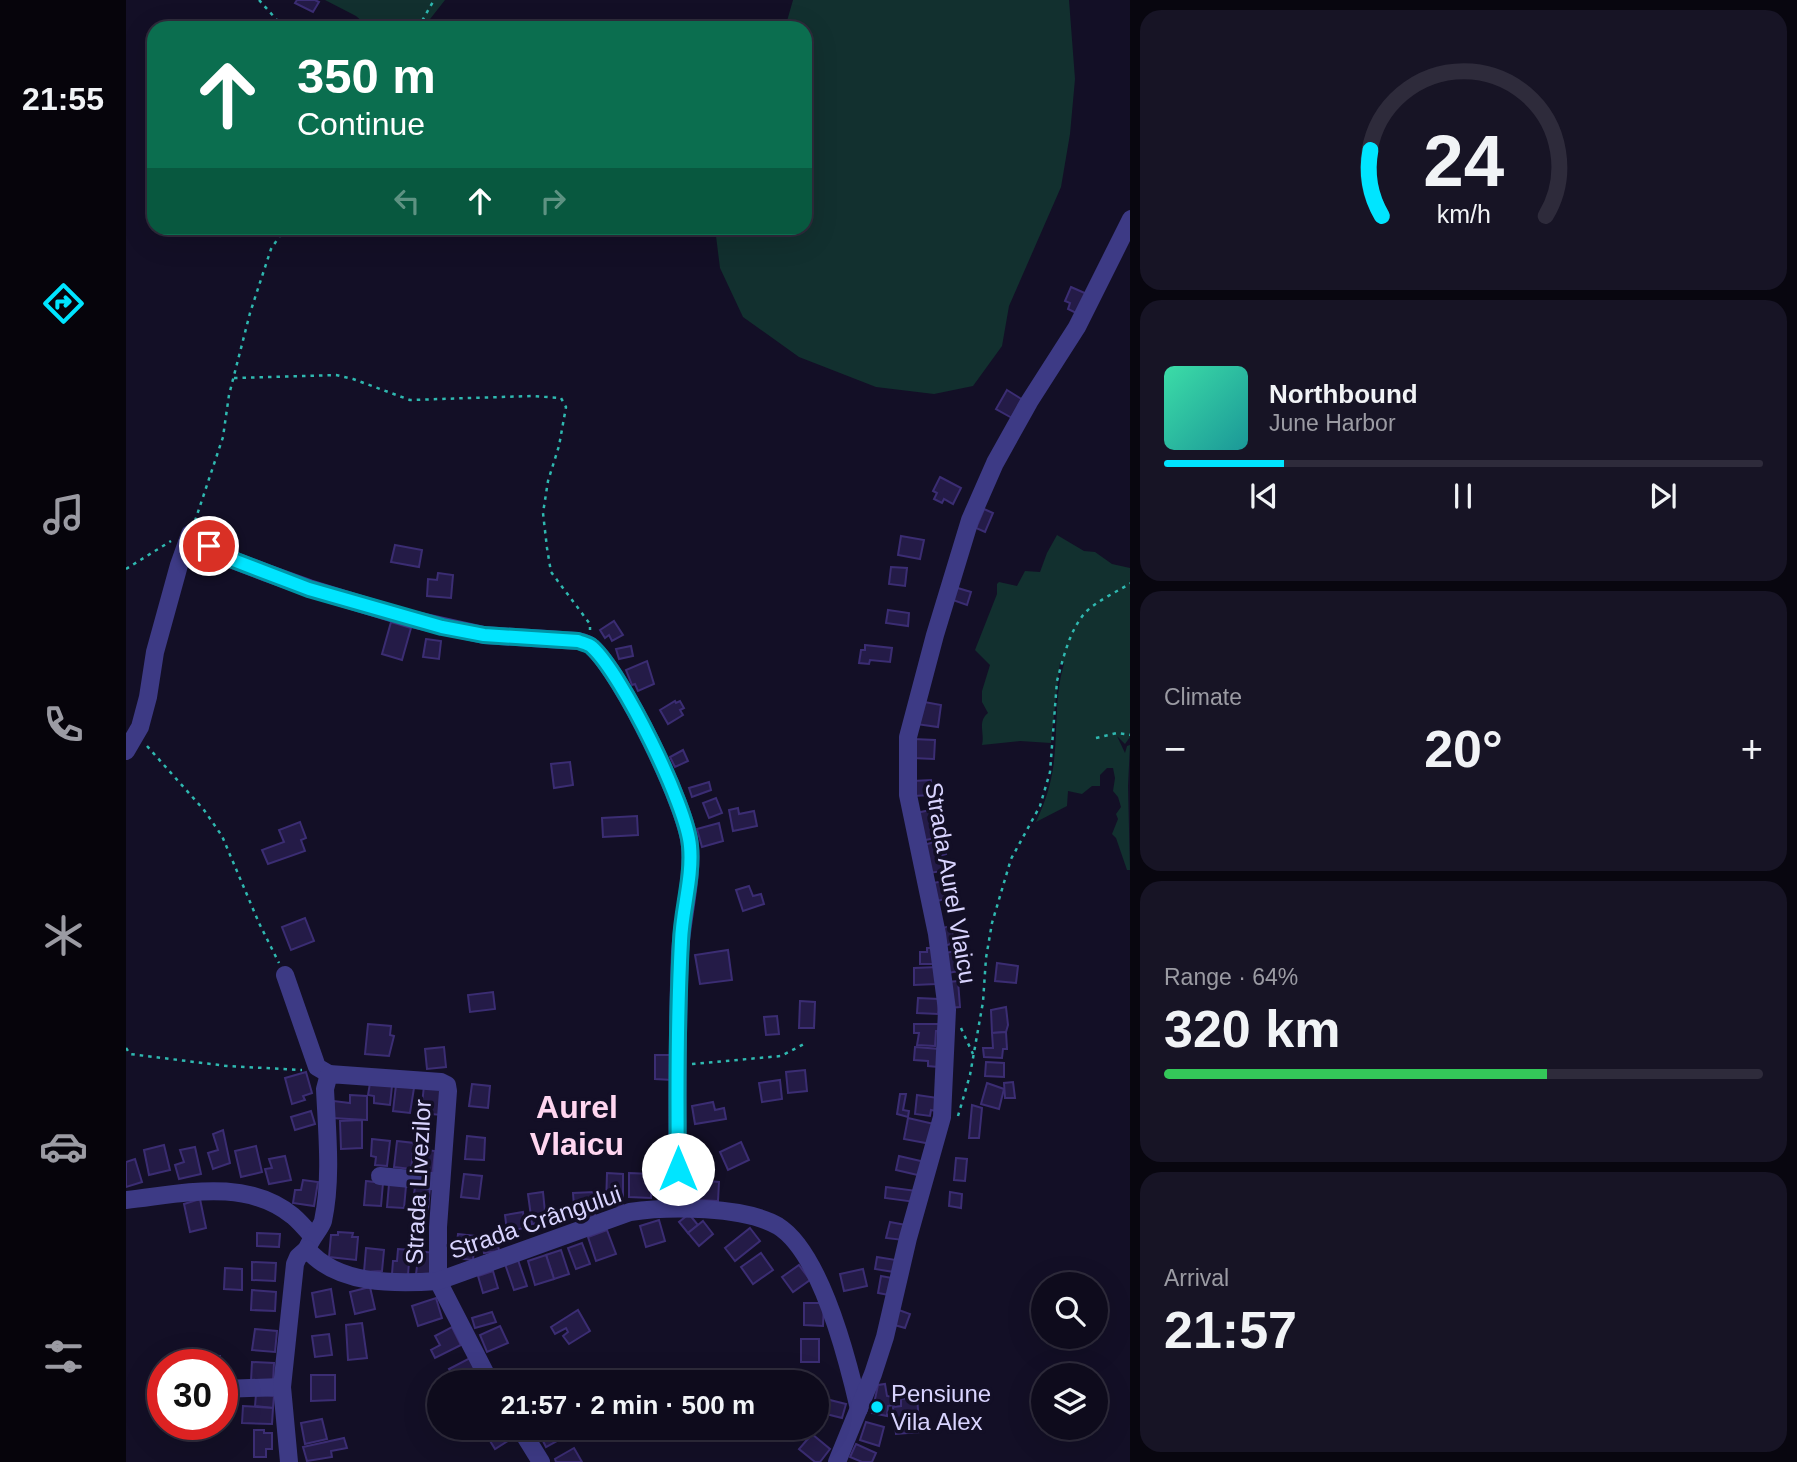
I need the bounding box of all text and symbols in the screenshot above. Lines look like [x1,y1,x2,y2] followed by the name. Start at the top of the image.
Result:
[182,49,273,140] icon: ahead
[297,49,436,103] text: 350 m
[22,81,104,117] text: 21:55
[297,106,425,142] text: Continue
[1423,121,1504,202] text: 24
[388,182,426,220] icon: left
[461,182,499,220] icon: ahead
[534,182,572,220] icon: right
[1436,200,1491,228] text: km/h
[39,279,88,328] icon: directions
[1269,379,1418,409] text: Northbound
[1269,410,1396,436] text: June Harbor
[1245,477,1283,515] icon: previous
[1444,477,1482,515] icon: pause
[1644,477,1682,515] icon: next
[39,490,88,539] icon: music
[179,516,239,576] pin
[190,527,228,565] icon: arrive
[1164,684,1242,710] text: Climate
[39,700,88,749] icon: phone
[1424,720,1503,778] text: 20°
[1164,728,1186,770] text: −
[1741,728,1763,770] text: +
[920,780,982,986] street label: Strada Aurel Vlaicu
[39,911,88,960] icon: climate
[1164,964,1298,990] text: Range · 64%
[1164,1000,1340,1058] text: 320 km
[530,1089,624,1162] district label: Aurel Vlaicu
[400,1099,436,1265] street label: Strada Livezilor
[39,1122,88,1171] icon: car
[641,1132,715,1206] position arrow
[445,1180,625,1264] street label: Strada Crângului
[1164,1265,1229,1291] text: Arrival
[1031,1272,1108,1440] map controls
[1031,1272,1108,1349] button: search
[1164,1301,1297,1359] text: 21:57
[39,1332,88,1381] icon: filters
[147,1349,238,1440] speed limit sign: 30
[1031,1363,1108,1440] button: layers
[891,1380,991,1435] place label: Pensiune Vila Alex
[501,1390,755,1420] text: 21:57 · 2 min · 500 m
[869,1399,885,1415] marker: Pensiune Vila Alex

